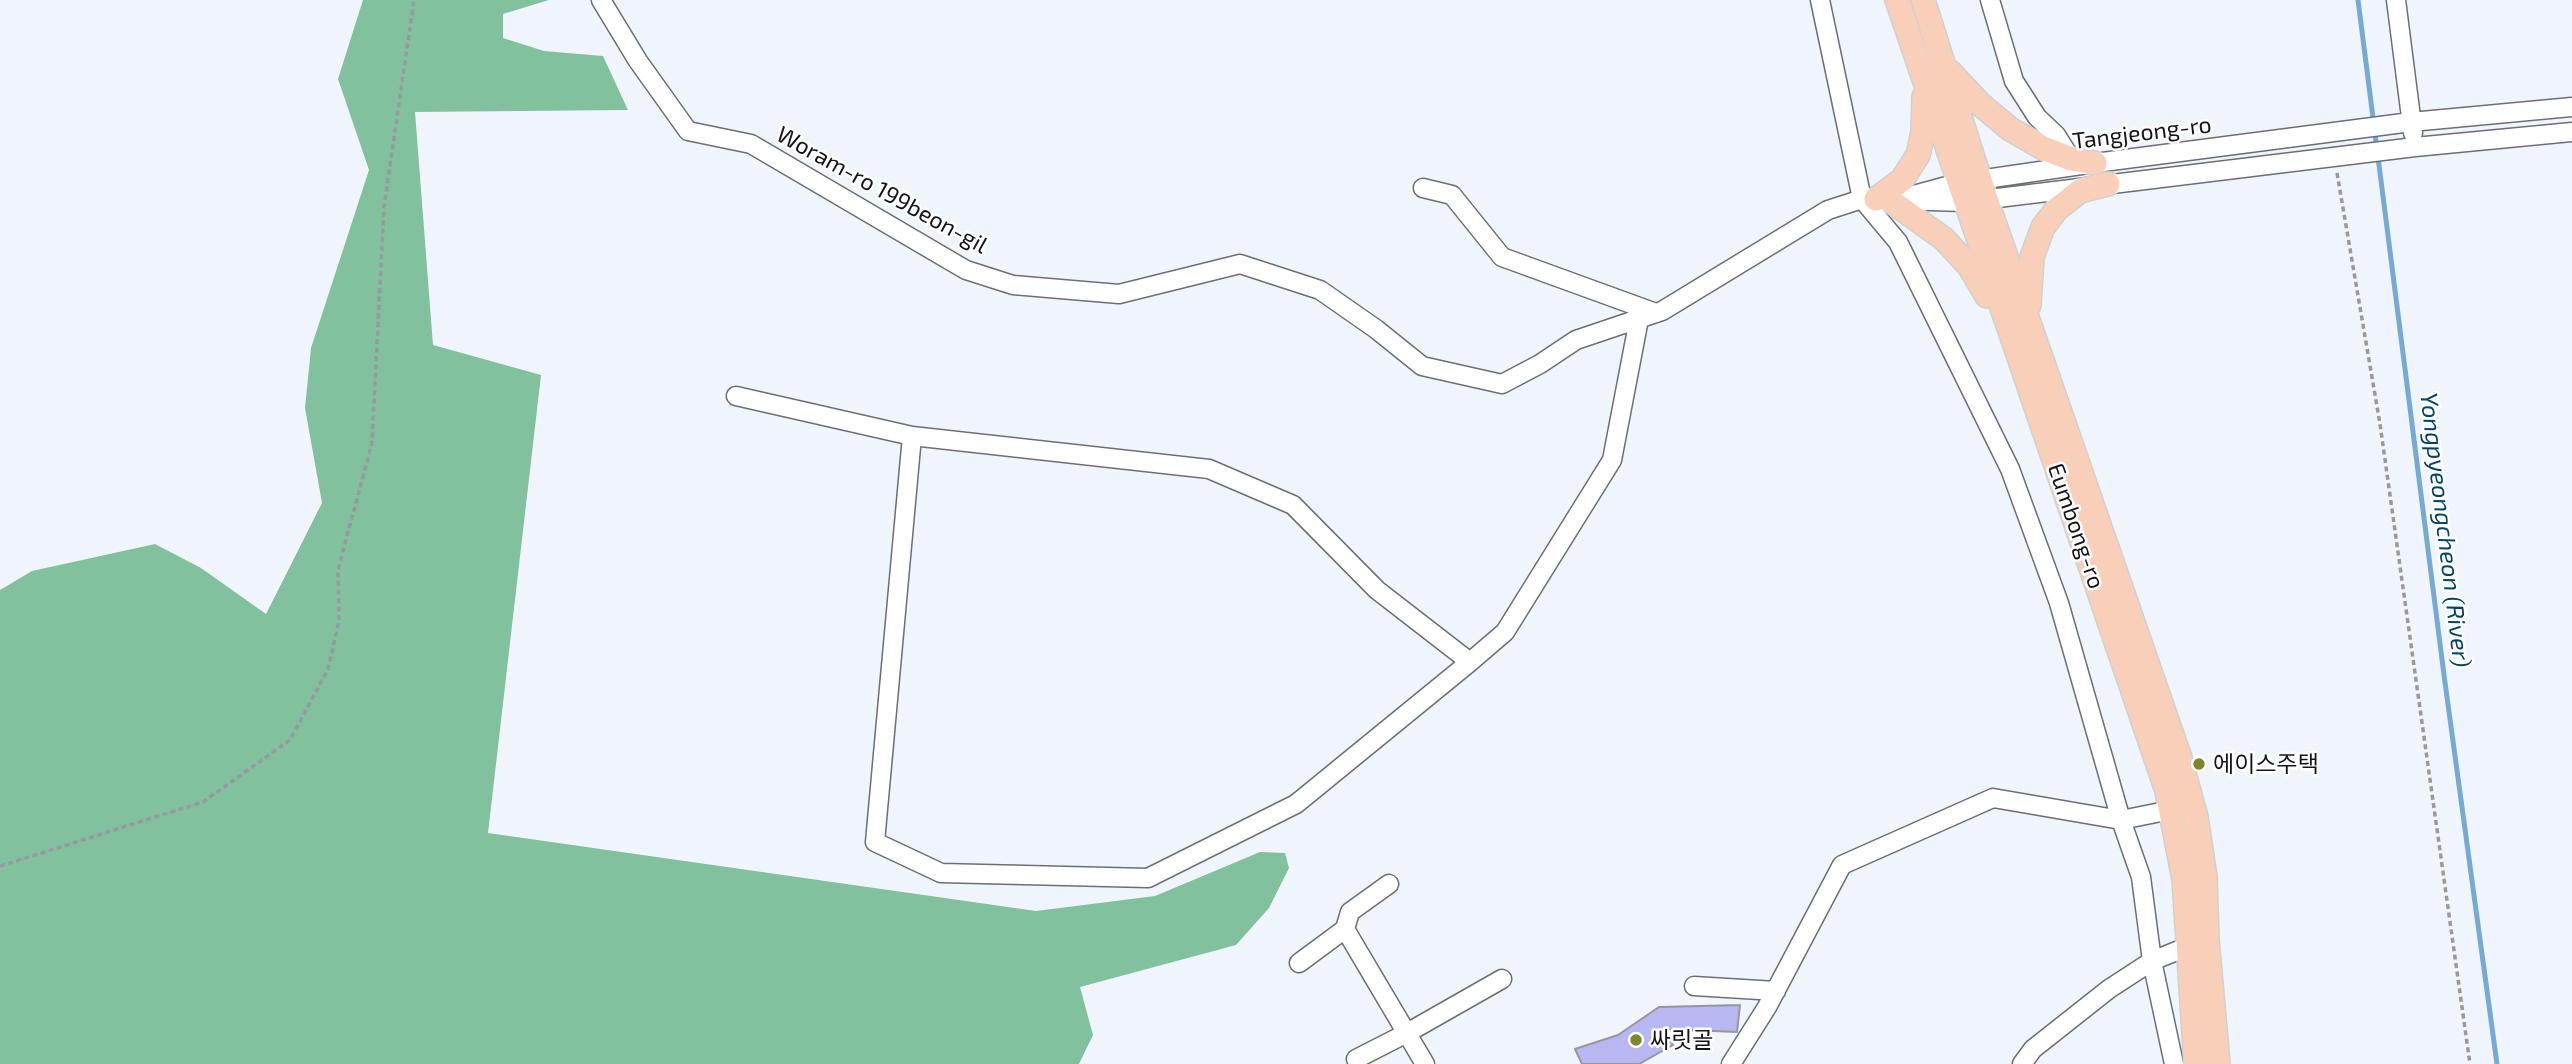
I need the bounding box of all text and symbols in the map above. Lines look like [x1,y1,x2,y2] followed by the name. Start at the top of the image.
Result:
[2071,111,2213,155] street label: Tangjeong-ro
[772,120,992,260] street label: Woram-ro 199beon-gil
[2414,391,2476,669] water label: Yongpyeongcheon (River)
[2042,460,2110,592] street label: Eumbong-ro
[2213,750,2319,778] place label: 에이스주택
[2191,756,2207,772] marker: 에이스주택
[1650,1026,1713,1054] place label: 싸릿골
[1628,1032,1644,1048] marker: 싸릿골

